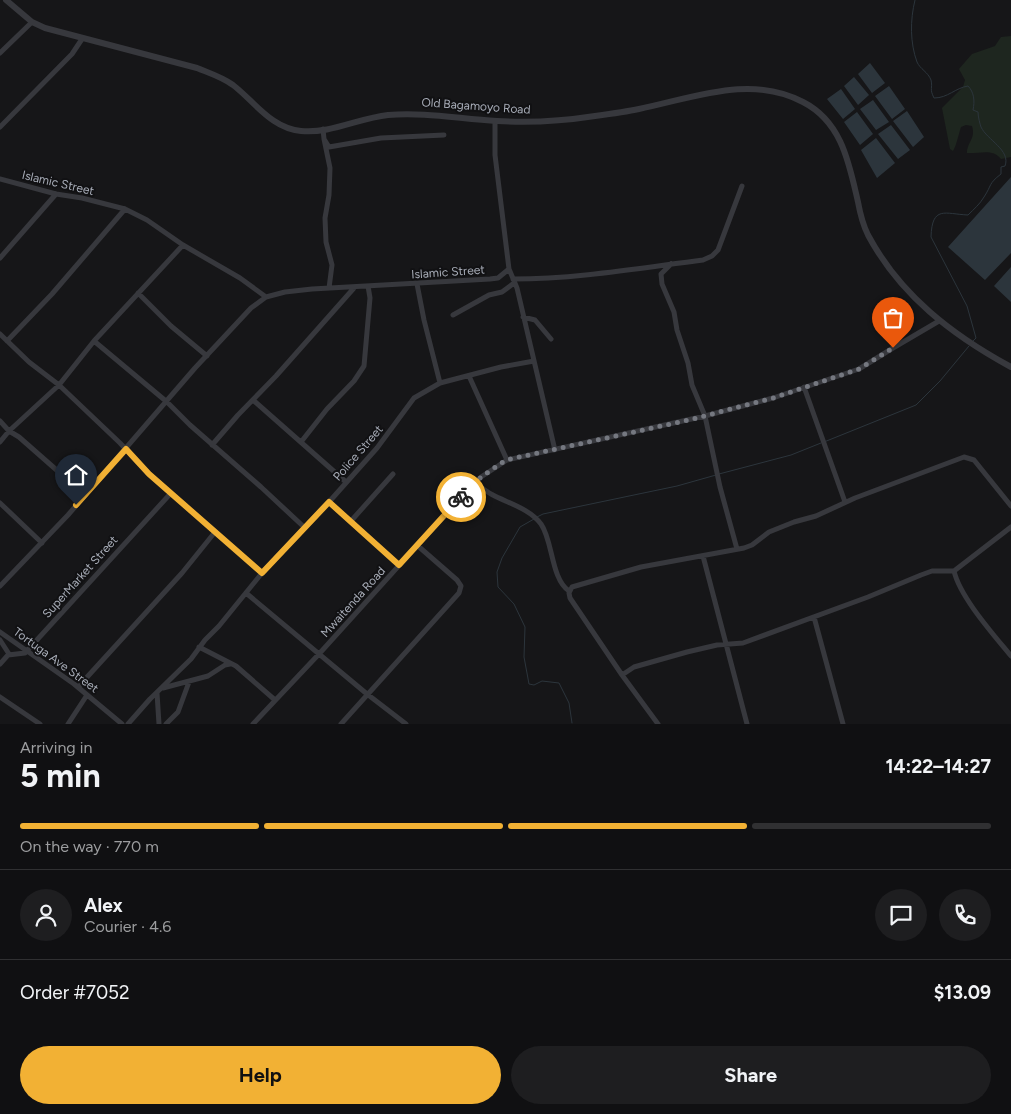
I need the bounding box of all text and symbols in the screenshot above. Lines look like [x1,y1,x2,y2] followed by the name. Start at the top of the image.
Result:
[421,95,531,117] street label: Old Bagamoyo Road
[21,168,96,198] street label: Islamic Street
[411,262,486,282] street label: Islamic Street
[872,297,914,348] pin
[879,304,907,332] icon: bag
[330,422,386,484] street label: Police Street
[55,454,97,505] pin
[62,461,90,489] icon: home
[436,472,486,522] courier
[447,483,475,511] icon: bike
[40,533,121,621] street label: SuperMarket Street
[318,564,388,640] street label: Mwaitenda Road
[11,625,102,696] street label: Tortuga Ave Street
[20,738,92,757] text: Arriving in
[885,755,991,778] text: 14:22–14:27
[20,757,101,795] text: 5 min
[20,837,159,856] text: On the way · 770 m
[20,889,72,941] button: person
[875,889,927,941] button: chat
[939,889,991,941] button: phone
[84,894,123,917] text: Alex
[84,917,171,936] text: Courier · 4.6
[20,981,130,1004] text: Order #7052
[934,981,991,1004] text: $13.09
[20,1046,501,1104] button: Help
[511,1046,991,1104] button: Share

